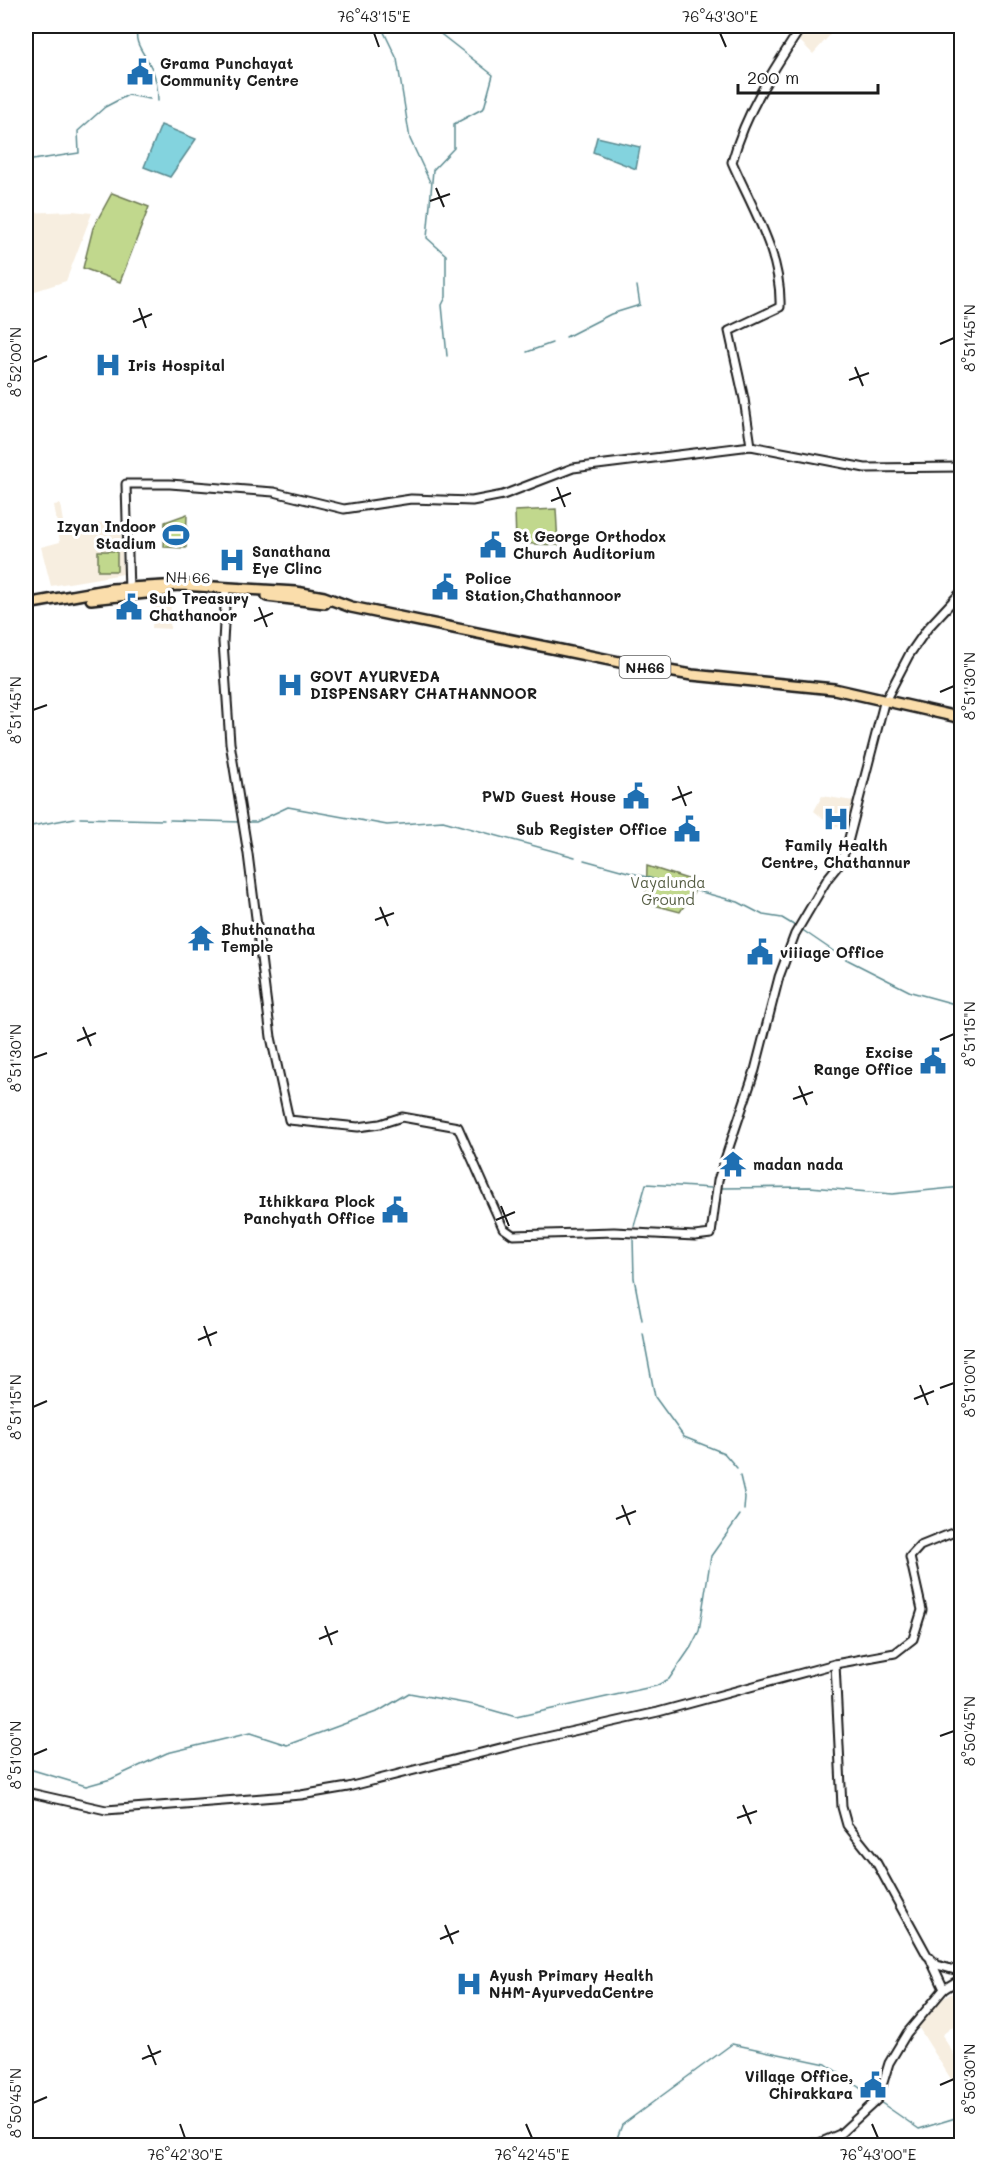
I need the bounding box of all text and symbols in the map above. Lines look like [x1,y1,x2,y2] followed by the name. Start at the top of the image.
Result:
[337,6,411,26] text: 76°43'15"E
[682,6,758,26] text: 76°43'30"E
[160,53,299,90] place label: Grama Punchayat Community Centre
[125,57,155,87] public building icon: Grama Punchayat Community Centre
[738,57,878,95] scale bar
[747,65,799,89] text: 200 m
[959,304,979,372] text: 8°51'45"N
[5,327,25,397] text: 8°52'00"N
[93,350,123,380] hospital icon: Iris Hospital
[128,355,225,375] place label: Iris Hospital
[57,516,156,553] place label: Izyan Indoor Stadium
[161,520,191,550] sports icon: Izyan Indoor Stadium
[513,526,666,563] place label: St George Orthodox Church Auditorium
[478,530,508,560] public building icon: St George Orthodox Church Auditorium
[252,541,331,578] place label: Sanathana Eye Clinc
[217,545,247,575] hospital icon: Sanathana Eye Clinc
[165,567,211,587] street label: NH 66
[465,568,621,605] place label: Police Station,Chathannoor
[430,572,460,602] public building icon: Police Station,Chathannoor
[149,588,249,625] place label: Sub Treasury Chathanoor
[114,592,144,622] public building icon: Sub Treasury Chathanoor
[959,652,979,720] text: 8°51'30"N
[620,656,670,678] road number: NH66
[310,666,537,703] place label: GOVT AYURVEDA DISPENSARY CHATHANNOOR
[275,670,305,700] hospital icon: GOVT AYURVEDA DISPENSARY CHATHANNOOR
[5,676,25,744] text: 8°51'45"N
[621,781,651,811] public building icon: PWD Guest House
[482,786,616,806] place label: PWD Guest House
[821,804,851,834] hospital icon: Family Health Centre, Chathannur
[672,814,702,844] public building icon: Sub Register Office
[516,819,667,839] place label: Sub Register Office
[761,835,911,872] place label: Family Health Centre, Chathannur
[630,872,706,909] park label: Vayalunda Ground
[221,919,315,956] place label: Bhuthanatha Temple
[186,923,216,953] temple icon: Bhuthanatha Temple
[745,937,775,967] public building icon: viiiage Office
[780,942,884,962] place label: viiiage Office
[959,1001,979,1067] text: 8°51'15"N
[5,1024,25,1092] text: 8°51'30"N
[814,1042,913,1079] place label: Excise Range Office
[918,1046,948,1076] public building icon: Excise Range Office
[718,1149,748,1179] temple icon: madan nada
[753,1154,843,1174] place label: madan nada
[243,1191,375,1228] place label: Ithikkara Plock Panchyath Office
[380,1195,410,1225] public building icon: Ithikkara Plock Panchyath Office
[959,1349,979,1417] text: 8°51'00"N
[5,1374,25,1440] text: 8°51'15"N
[959,1696,979,1766] text: 8°50'45"N
[5,1721,25,1789] text: 8°51'00"N
[489,1965,654,2002] place label: Ayush Primary Health NHM-AyurvedaCentre
[454,1969,484,1999] hospital icon: Ayush Primary Health NHM-AyurvedaCentre
[959,2044,979,2114] text: 8°50'30"N
[745,2066,853,2103] place label: Village Office, Chirakkara
[5,2068,25,2138] text: 8°50'45"N
[858,2070,888,2100] public building icon: Village Office, Chirakkara
[147,2144,223,2164] text: 76°42'30"E
[494,2144,570,2164] text: 76°42'45"E
[840,2144,917,2164] text: 76°43'00"E

